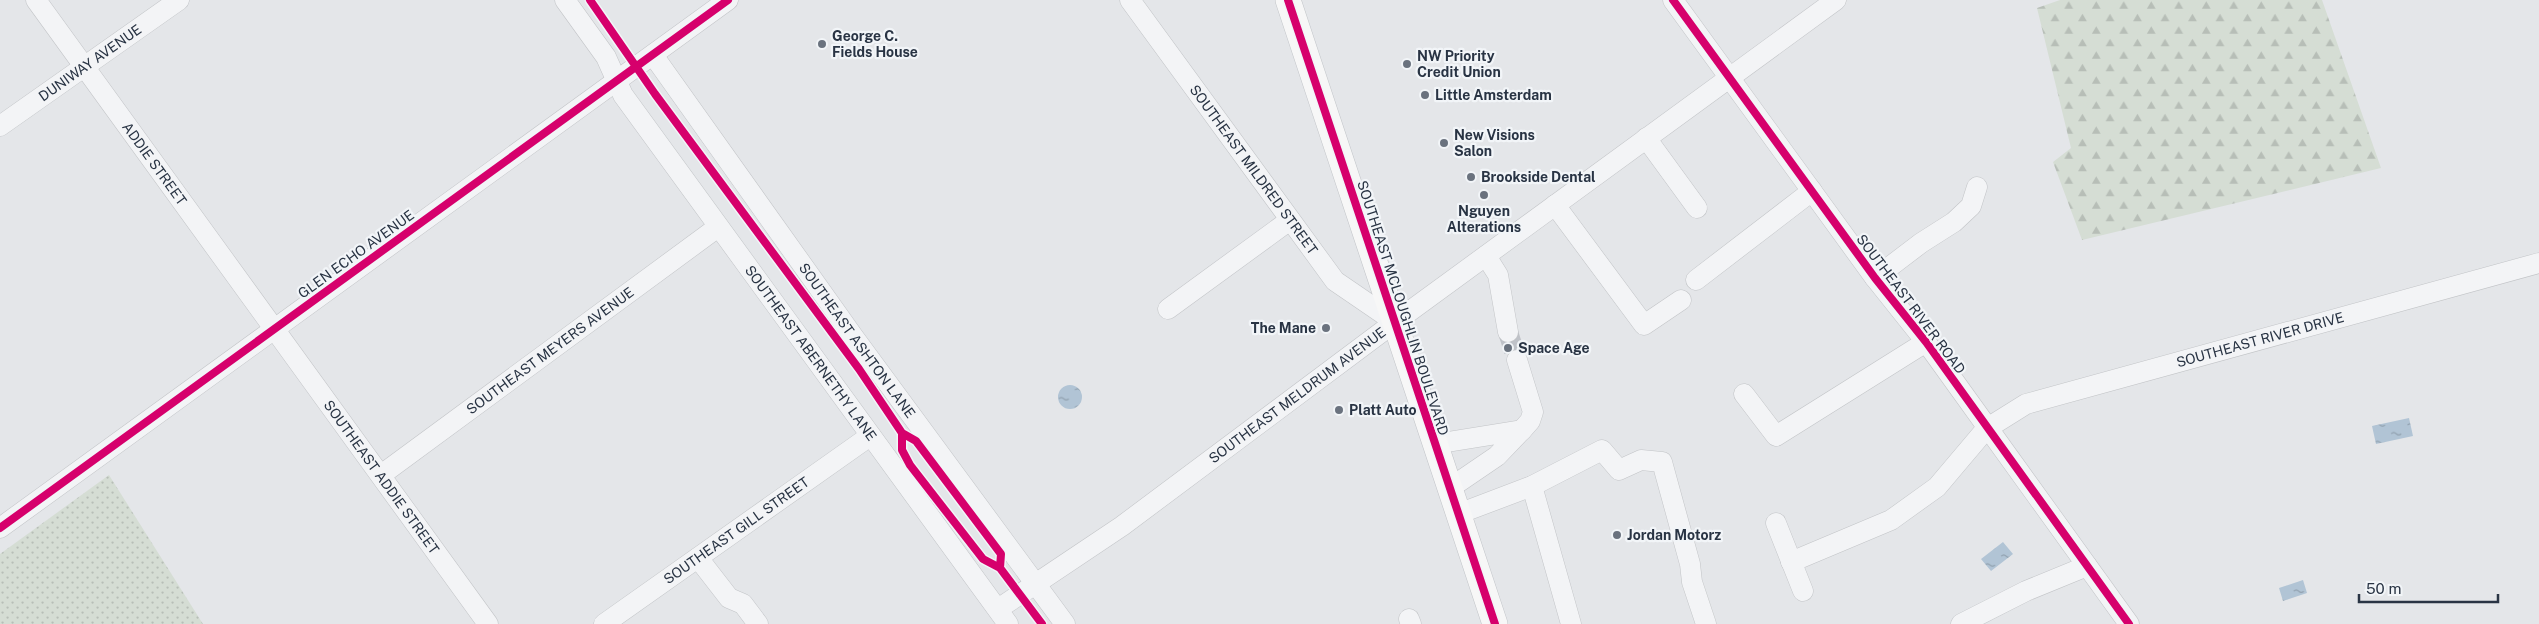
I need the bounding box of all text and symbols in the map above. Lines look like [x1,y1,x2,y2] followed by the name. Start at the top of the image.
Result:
[35,21,144,104] street label: DUNIWAY AVENUE
[832,28,918,60] place label: George C. Fields House
[816,38,828,50] marker: George C. Fields House
[1417,48,1501,80] place label: NW Priority Credit Union
[1401,58,1413,70] marker: NW Priority Credit Union
[1187,82,1321,258] street label: SOUTHEAST MILDRED STREET
[1435,87,1552,103] place label: Little Amsterdam
[1419,89,1431,101] marker: Little Amsterdam
[119,119,190,208] street label: ADDIE STREET
[1454,127,1535,159] place label: New Visions Salon
[1438,137,1450,149] marker: New Visions Salon
[1481,169,1596,185] place label: Brookside Dental
[1465,171,1477,183] marker: Brookside Dental
[1354,179,1452,437] street label: SOUTHEAST MCLOUGHLIN BOULEVARD
[1478,189,1490,201] marker: Nguyen Alterations
[1447,203,1521,235] place label: Nguyen Alterations
[295,207,417,301] street label: GLEN ECHO AVENUE
[1853,231,1969,377] street label: SOUTHEAST RIVER ROAD
[796,260,919,421] street label: SOUTHEAST ASHTON LANE
[742,262,880,444] street label: SOUTHEAST ABERNETHY LANE
[463,284,637,417] street label: SOUTHEAST MEYERS AVENUE
[2175,309,2346,370] street label: SOUTHEAST RIVER DRIVE
[1251,320,1316,336] place label: The Mane
[1320,322,1332,334] marker: The Mane
[1206,324,1389,466] street label: SOUTHEAST MELDRUM AVENUE
[1518,340,1590,356] place label: Space Age
[1502,342,1514,354] marker: Space Age
[321,397,442,557] street label: SOUTHEAST ADDIE STREET
[1349,402,1417,418] place label: Platt Auto
[1333,404,1345,416] marker: Platt Auto
[661,474,812,587] street label: SOUTHEAST GILL STREET
[1627,527,1721,543] place label: Jordan Motorz
[1611,529,1623,541] marker: Jordan Motorz
[2359,572,2498,604] scale bar
[2366,580,2401,597] text: 50 m

